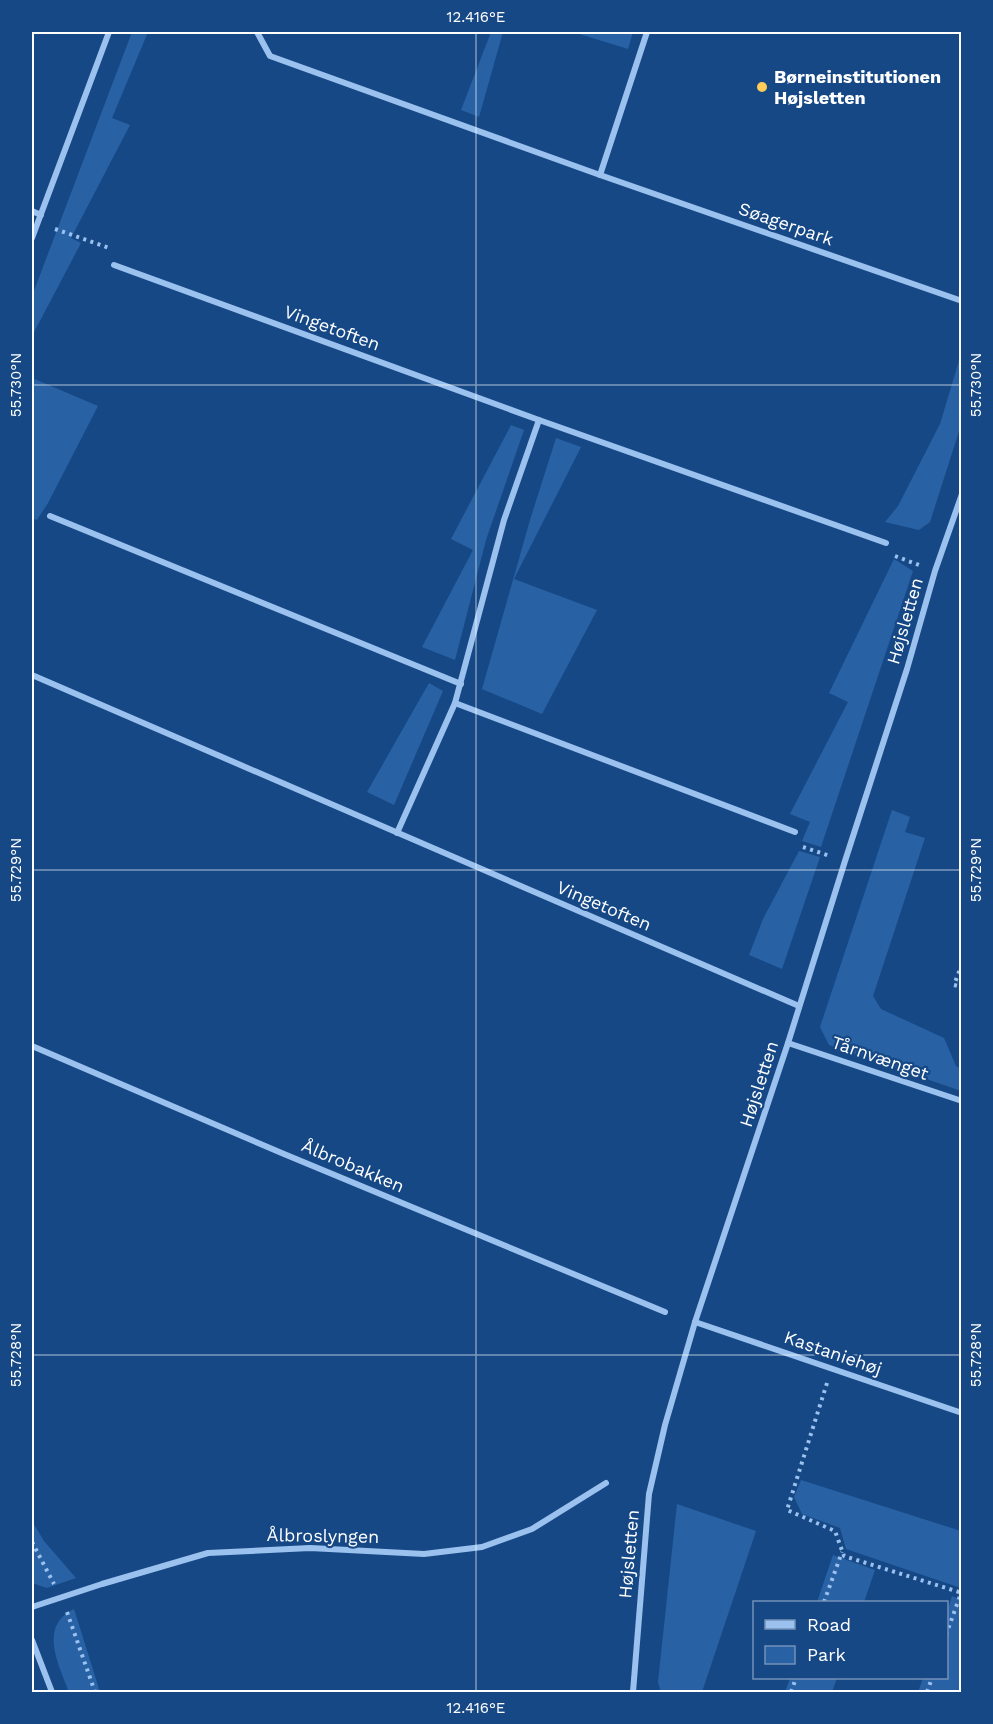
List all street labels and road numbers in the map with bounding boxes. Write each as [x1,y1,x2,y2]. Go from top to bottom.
street label: Søagerpark [736,198,836,250]
street label: Vingetoften [281,300,383,355]
street label: Højsletten [882,575,927,667]
street label: Vingetoften [554,876,655,935]
street label: Tårnvænget [829,1031,932,1084]
street label: Højsletten [735,1038,782,1130]
street label: Ålbrobakken [299,1134,408,1197]
street label: Kastaniehøj [782,1326,885,1379]
street label: Højsletten [614,1509,643,1599]
street label: Ålbroslyngen [267,1524,379,1547]

